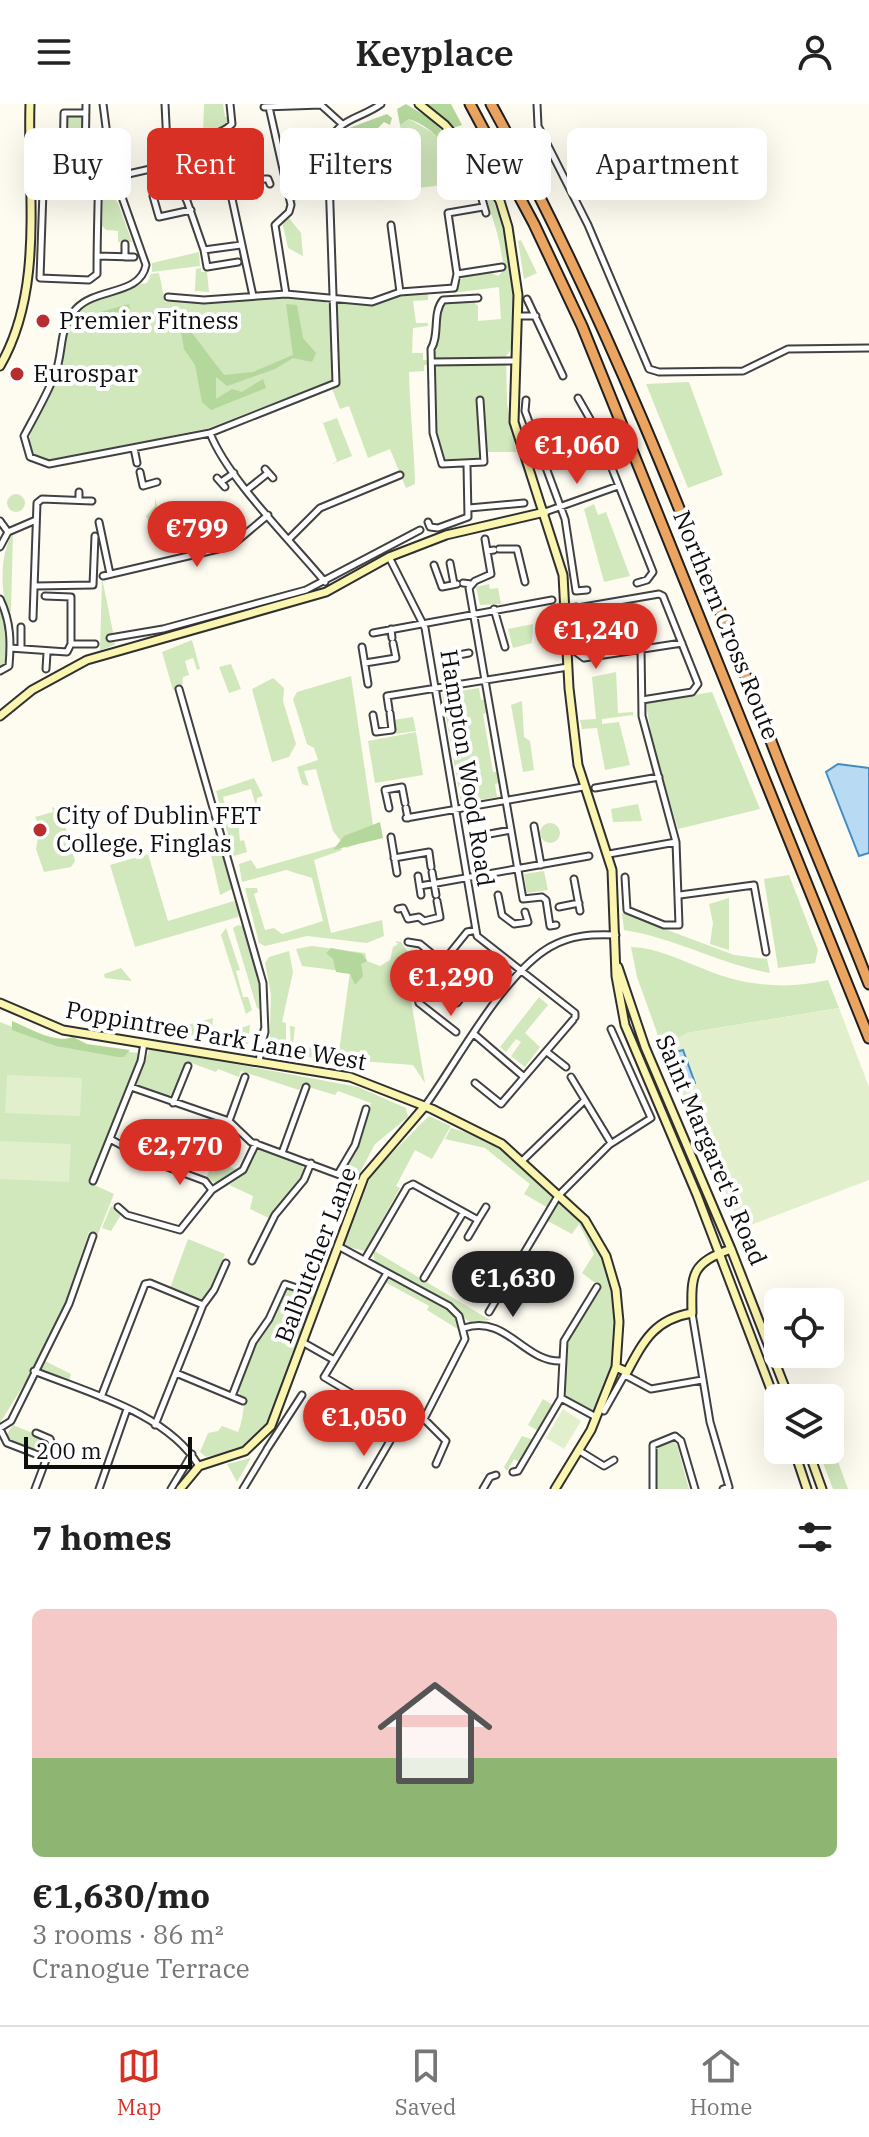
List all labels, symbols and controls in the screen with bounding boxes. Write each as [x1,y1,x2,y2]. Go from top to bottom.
text: Keyplace [355,29,514,76]
icon: menu [32,30,76,74]
icon: person [793,30,837,74]
chip: Buy [24,128,131,200]
chip: Rent [147,128,264,200]
chip: Filters [280,128,421,200]
chip: New [437,128,551,200]
chip: Apartment [567,128,767,200]
place label: Premier Fitness [59,304,239,336]
marker: Premier Fitness [34,312,52,330]
place label: Eurospar [33,357,138,389]
marker: Eurospar [8,365,26,383]
pin: €1,060 [512,418,642,486]
text: €1,060 [534,427,620,461]
pin: €799 [150,501,244,569]
street label: Northern Cross Route [666,505,788,744]
text: €799 [166,510,228,544]
pin: €1,240 [531,603,661,671]
text: €1,240 [553,612,639,646]
street label: Hampton Wood Road [433,647,503,889]
place label: City of Dublin FET College, Finglas [56,799,261,859]
marker: City of Dublin FET College, Finglas [31,821,49,839]
pin: €1,290 [386,950,516,1018]
text: €1,290 [408,959,494,993]
street label: Poppintree Park Lane West [63,993,369,1077]
street label: Saint Margaret's Road [649,1029,775,1270]
pin: €2,770 [115,1119,245,1187]
text: €2,770 [137,1128,223,1162]
street label: Balbutcher Lane [267,1162,363,1347]
pin: €1,630 [448,1251,578,1319]
text: €1,630 [470,1260,556,1294]
map controls [764,1288,844,1464]
button: locate [764,1288,844,1368]
button: layers [764,1384,844,1464]
pin: €1,050 [299,1390,429,1458]
text: €1,050 [321,1399,407,1433]
scale bar [24,1433,192,1469]
text: 200 m [36,1436,102,1465]
text: 7 homes [32,1515,172,1559]
icon: filters [793,1515,837,1559]
icon: home [363,1661,507,1805]
text: €1,630/mo [32,1873,210,1917]
text: 3 rooms · 86 m² [32,1917,224,1951]
text: Cranogue Terrace [32,1951,250,1985]
tab: Map [117,2044,161,2121]
tab: Saved [395,2044,456,2121]
tab: Home [690,2044,752,2121]

